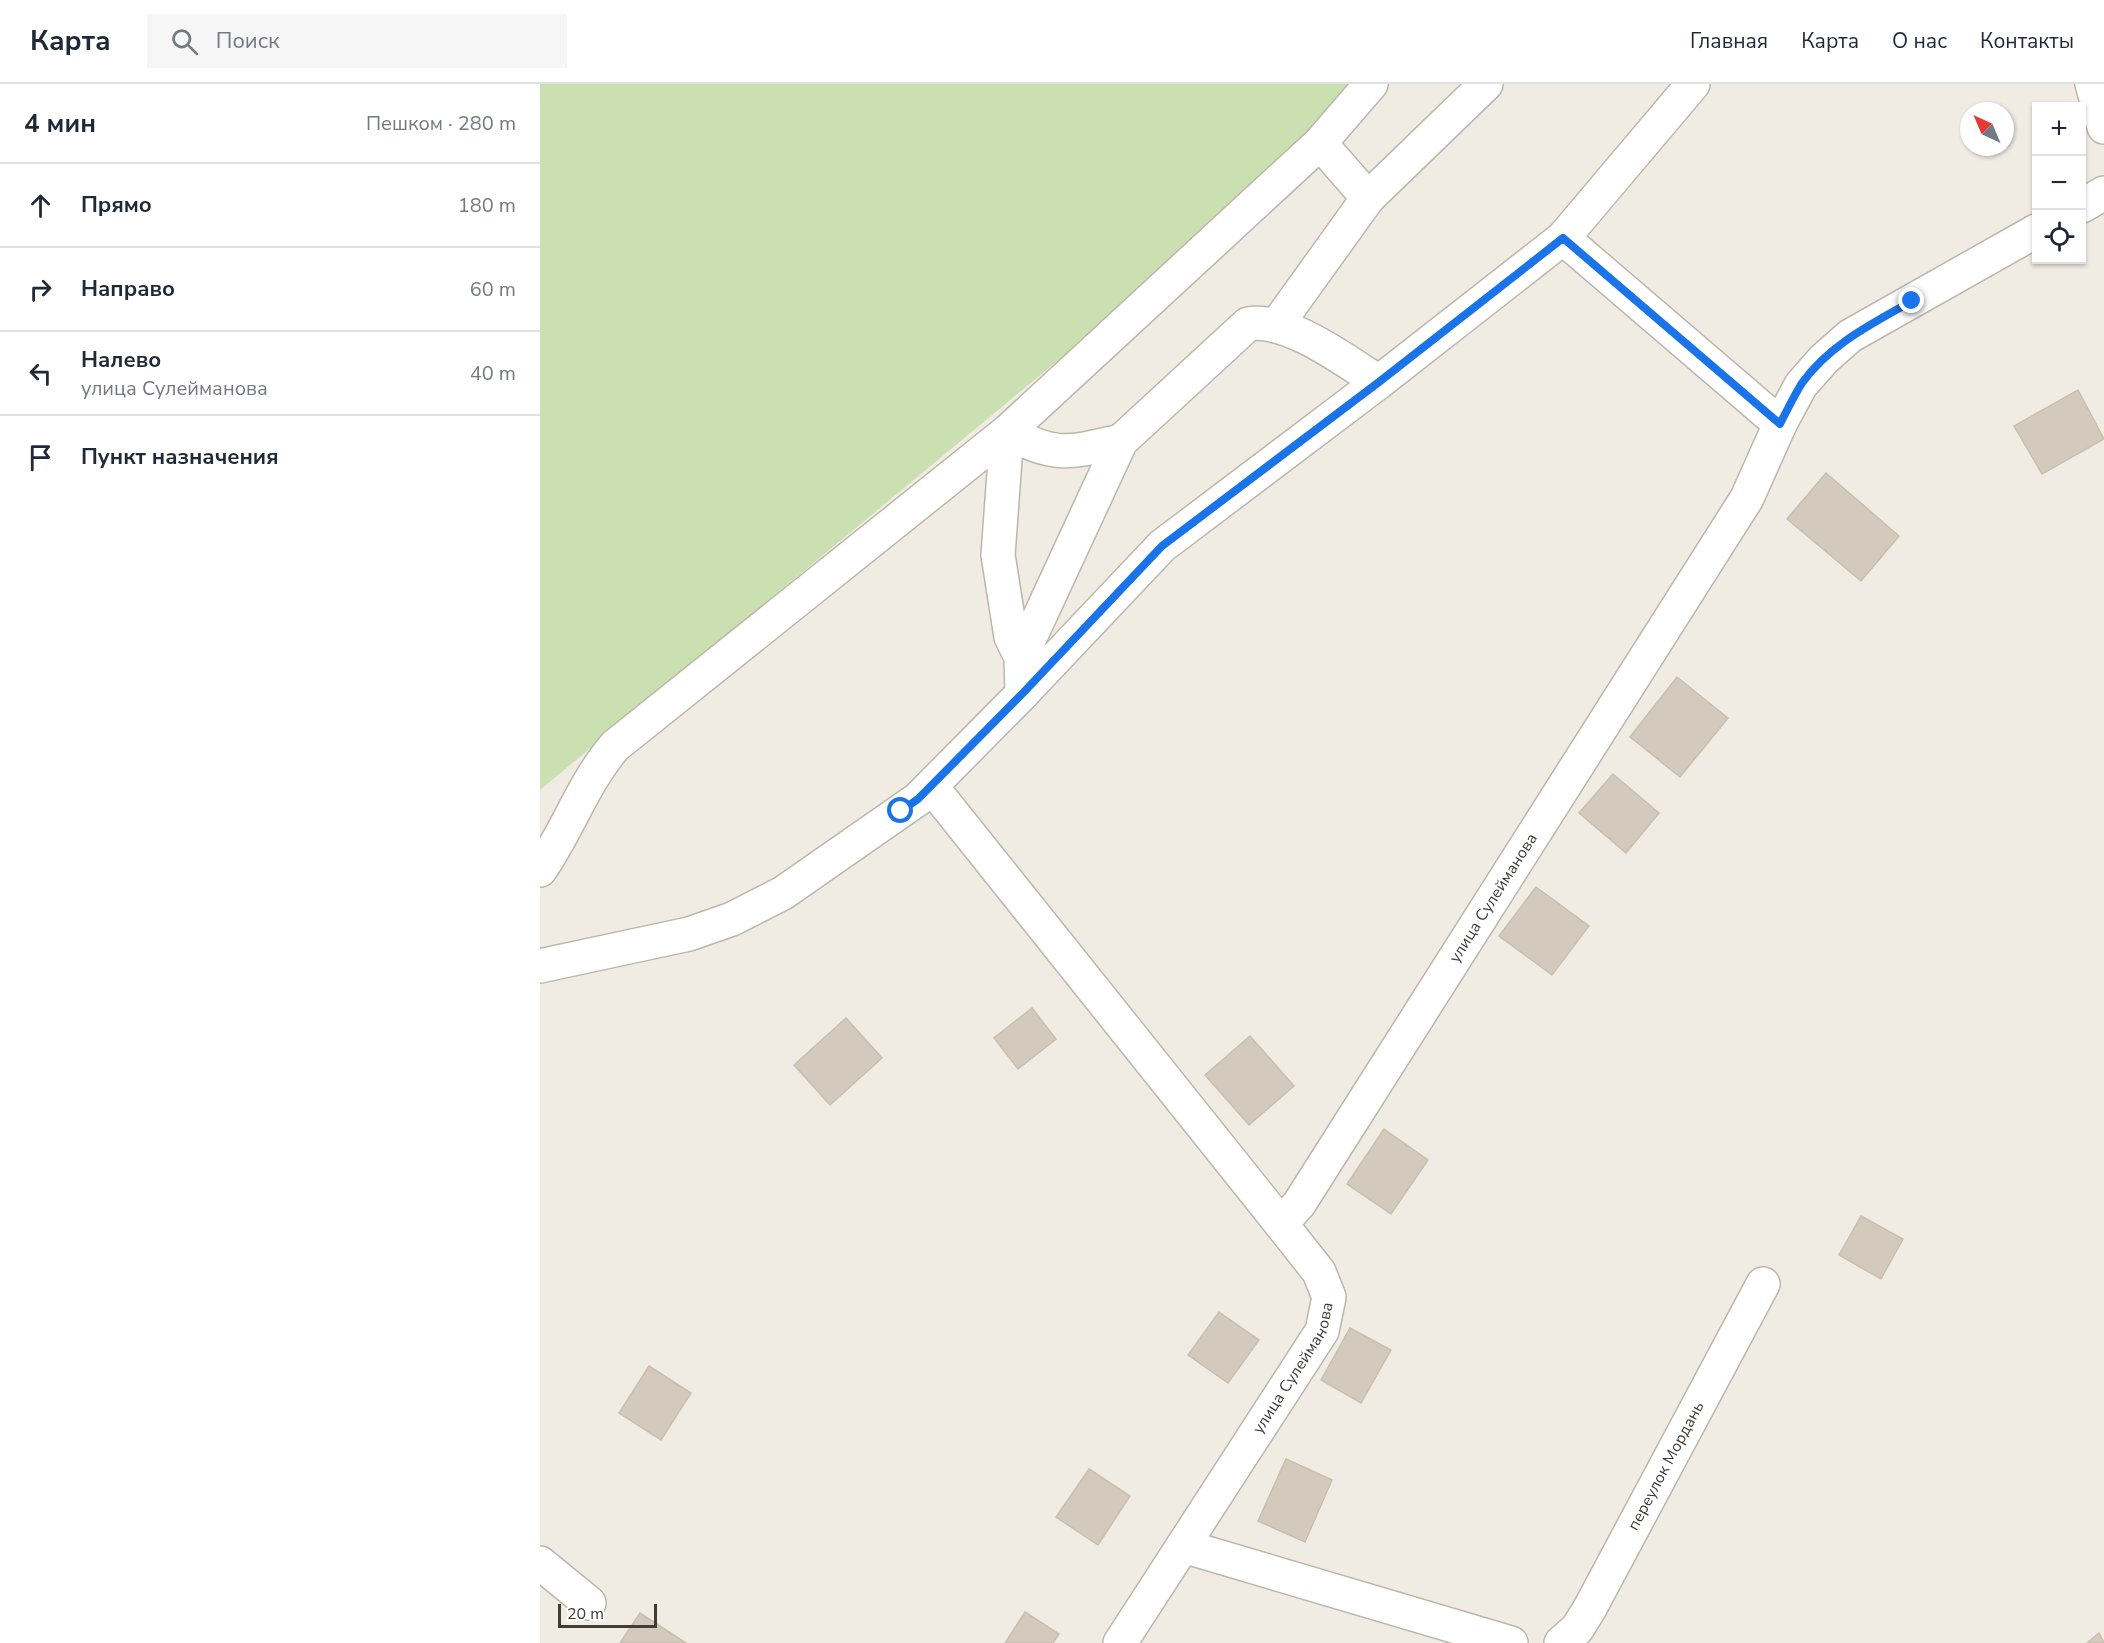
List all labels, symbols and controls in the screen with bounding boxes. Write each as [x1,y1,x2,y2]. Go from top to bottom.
search box [147,14,567,68]
text: Карта [30,22,111,60]
icon: search [168,25,201,58]
text: Поиск [216,26,280,56]
text: Главная [1690,27,1768,55]
text: Карта [1801,27,1859,55]
text: О нас [1892,27,1947,55]
text: Контакты [1980,27,2074,55]
north arrow [1960,102,2014,156]
map controls [2032,102,2086,264]
button: + [2032,102,2086,156]
text: 4 мин [24,106,96,141]
text: Пешком · 280 m [366,110,516,137]
button: − [2032,156,2086,210]
icon: ahead [24,189,57,222]
text: Прямо [81,190,152,220]
text: 180 m [458,192,516,219]
button: locate [2032,210,2086,264]
icon: right [24,273,57,306]
text: Направо [81,274,175,304]
text: 60 m [470,276,516,303]
route end [1898,287,1924,313]
text: Налево [81,345,161,375]
icon: left [24,357,57,390]
text: 40 m [470,360,516,387]
text: улица Сулейманова [81,375,268,402]
icon: arrive [24,441,57,474]
text: Пункт назначения [81,442,279,472]
route start [887,797,913,823]
street label: улица Сулейманова [1444,829,1543,967]
street label: улица Сулейманова [1247,1300,1339,1438]
street label: переулок Мордань [1622,1398,1709,1534]
scale bar [558,1601,657,1628]
text: 20 m [567,1603,604,1625]

